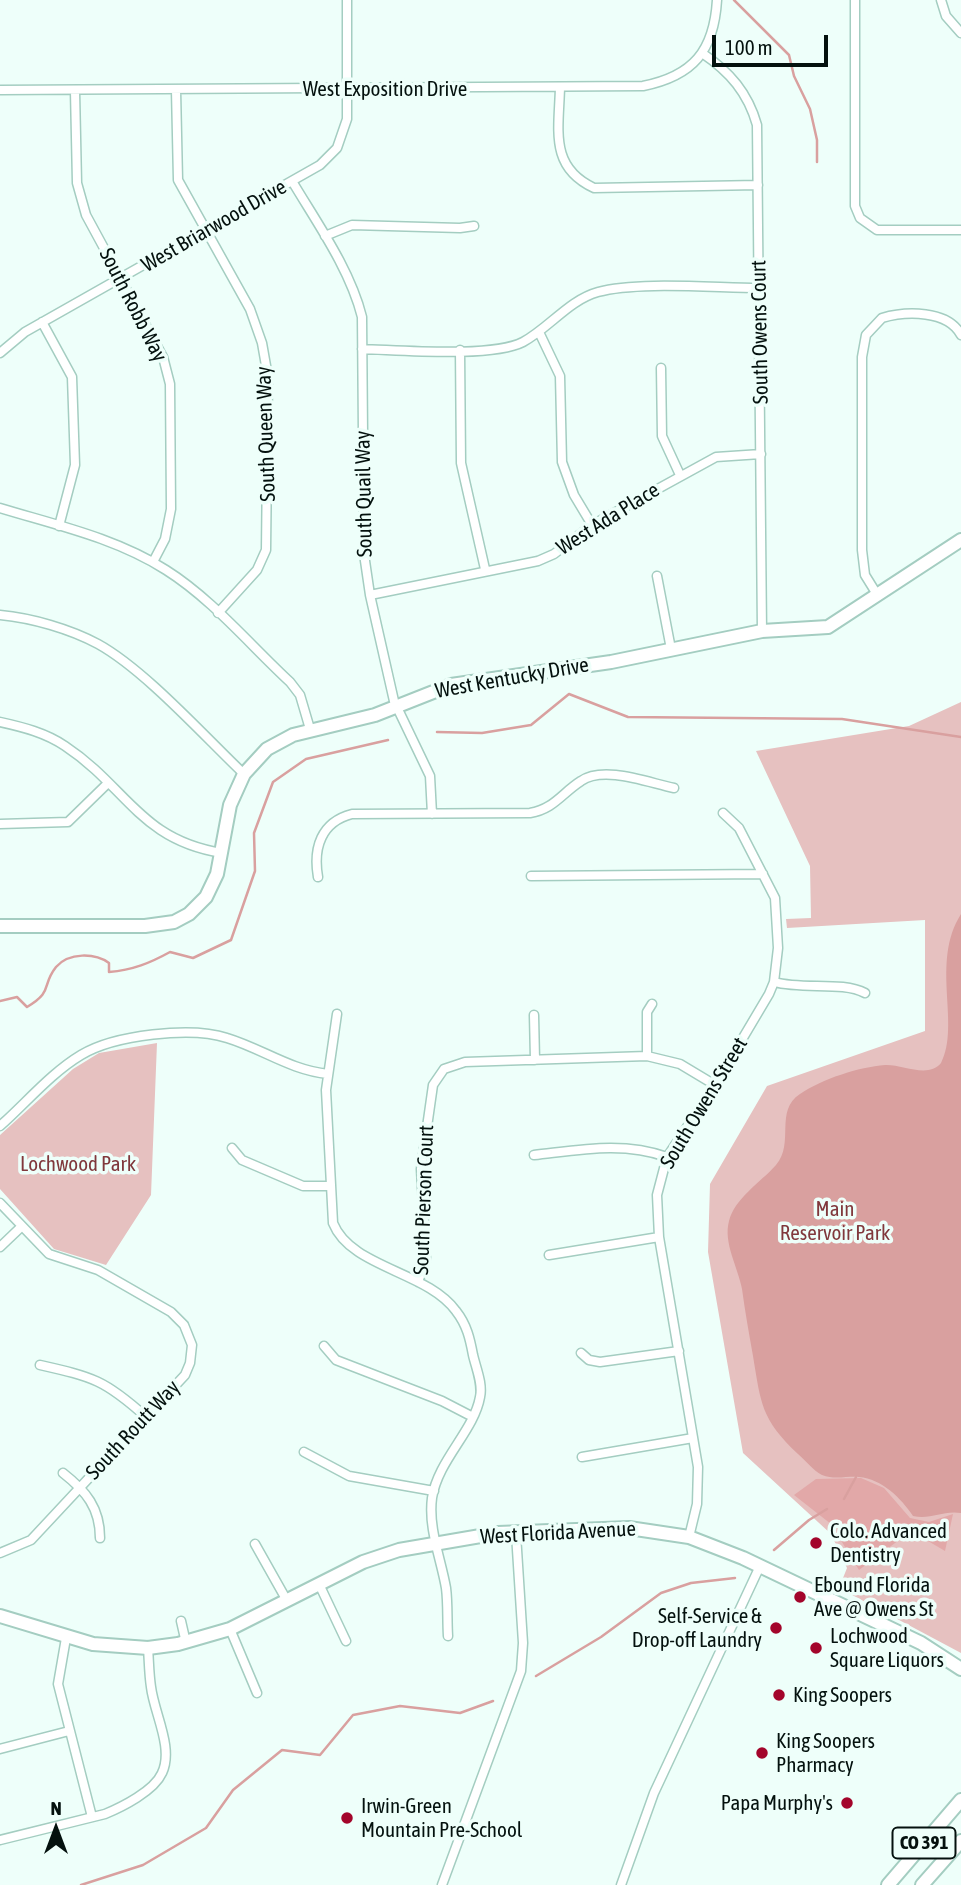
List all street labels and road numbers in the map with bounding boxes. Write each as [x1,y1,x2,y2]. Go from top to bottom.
street label: West Exposition Drive [303,76,467,102]
street label: West Briarwood Drive [137,174,291,278]
street label: South Robb Way [94,244,172,366]
street label: South Owens Court [746,260,774,404]
street label: South Queen Way [251,366,281,502]
street label: South Quail Way [350,431,378,557]
street label: West Ada Place [552,478,664,560]
street label: West Kentucky Drive [433,652,591,704]
street label: South Owens Street [655,1033,753,1173]
street label: South Pierson Court [409,1124,439,1276]
street label: South Routt Way [81,1375,185,1485]
street label: West Florida Avenue [479,1516,637,1550]
road number: CO 391 [892,1828,956,1858]

